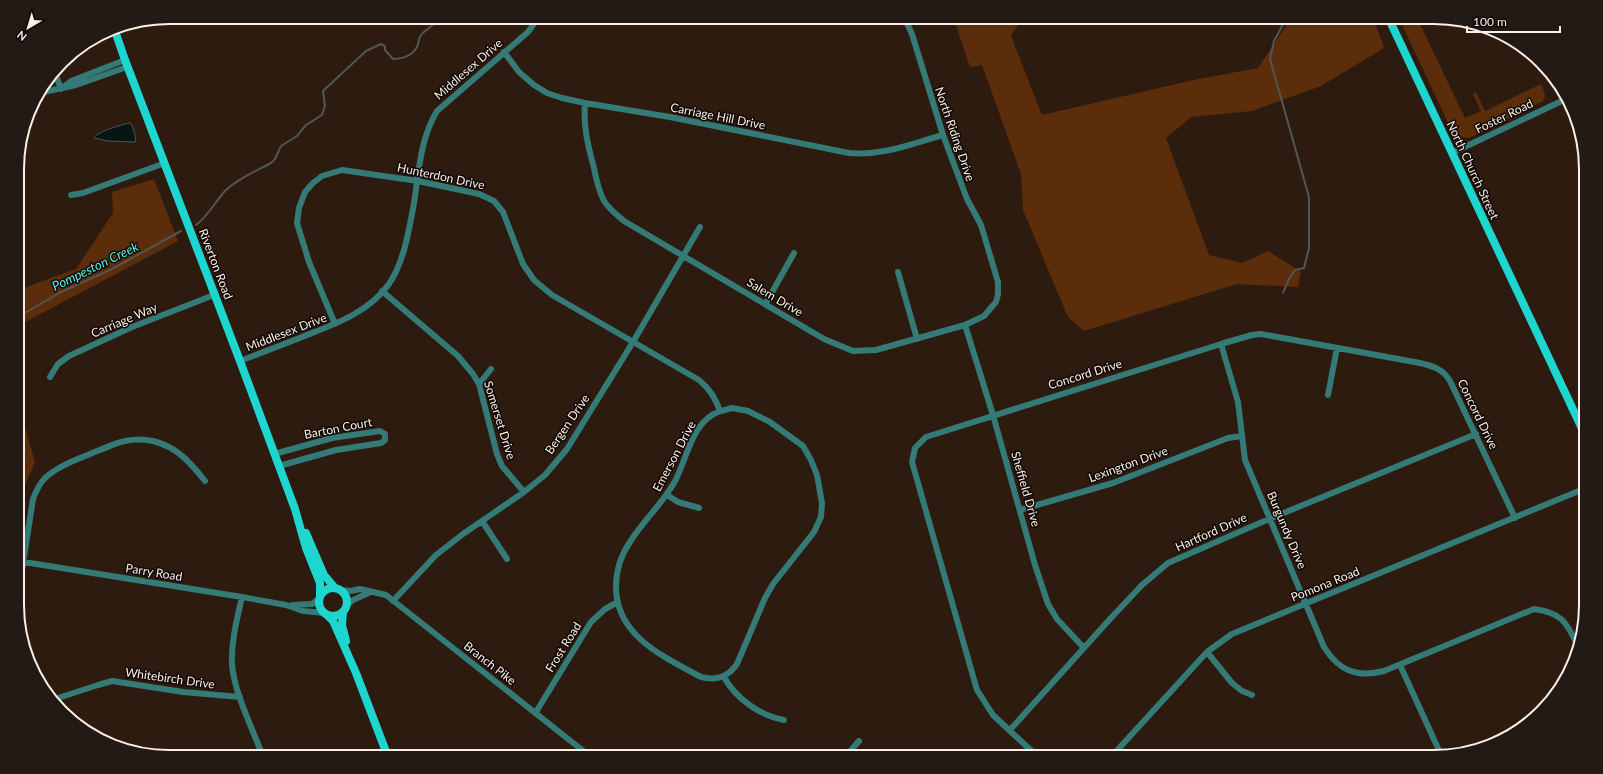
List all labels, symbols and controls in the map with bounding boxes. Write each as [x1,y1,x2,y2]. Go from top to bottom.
north arrow [8,8,48,48]
scale bar [1467,8,1560,34]
text: 100 m [1473,14,1507,29]
text: N [14,29,29,44]
street label: Middlesex Drive [431,35,505,103]
street label: North Riding Drive [932,85,978,183]
street label: Foster Road [1473,96,1535,136]
street label: Carriage Hill Drive [669,99,767,133]
street label: North Church Street [1444,118,1503,222]
street label: Hunterdon Drive [396,159,486,193]
street label: Riverton Road [196,227,236,301]
water label: Pompeston Creek [49,238,142,294]
street label: Salem Drive [744,274,806,320]
street label: Carriage Way [89,299,160,341]
street label: Middlesex Drive [243,310,329,354]
street label: Concord Drive [1046,356,1124,392]
street label: Concord Drive [1455,376,1501,452]
street label: Somerset Drive [481,379,519,461]
street label: Bergen Drive [541,391,593,457]
street label: Barton Court [303,414,374,442]
street label: Emerson Drive [649,418,699,494]
street label: Lexington Drive [1086,443,1170,485]
street label: Sheffield Drive [1008,450,1044,528]
street label: Burgundy Drive [1264,489,1310,571]
street label: Hartford Drive [1173,510,1249,554]
street label: Parry Road [125,560,183,584]
street label: Pomona Road [1288,563,1362,605]
street label: Frost Road [542,619,584,675]
street label: Branch Pike [461,638,519,688]
street label: Whitebirch Drive [124,664,216,692]

